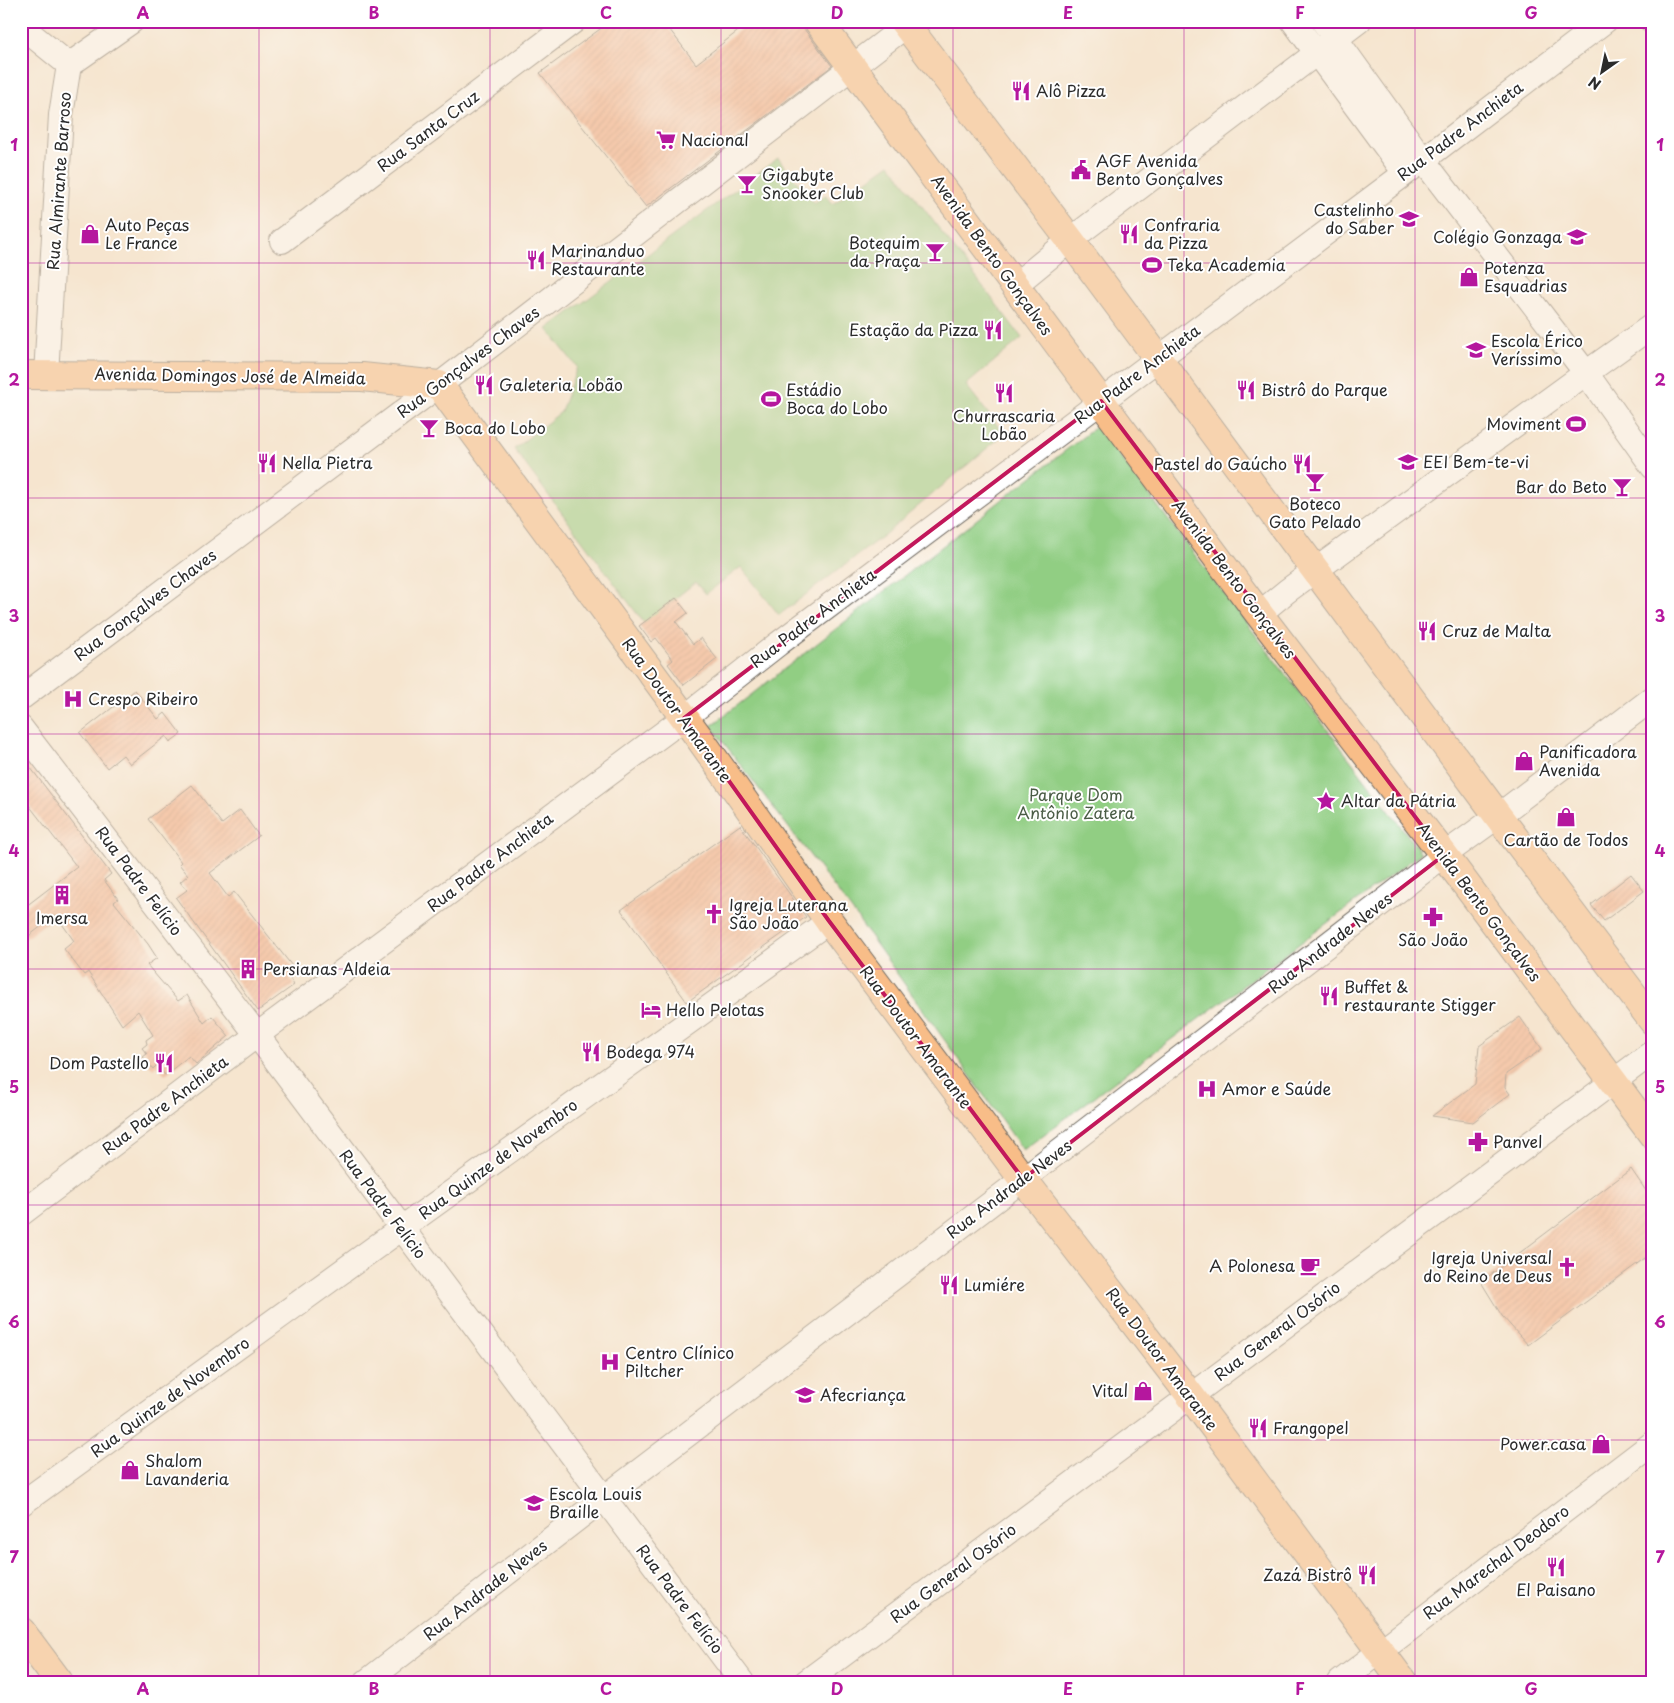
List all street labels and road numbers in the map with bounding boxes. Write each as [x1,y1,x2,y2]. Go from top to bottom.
street label: Rua Padre Anchieta [1391,75,1528,186]
street label: Rua Santa Cruz [371,84,484,177]
street label: Rua Almirante Barroso [40,91,76,271]
street label: Avenida Bento Gonçalves [926,169,1059,340]
street label: Rua Gonçalves Chaves [391,300,544,423]
street label: Rua Padre Anchieta [1068,318,1205,429]
street label: Avenida Domingos José de Almeida [94,361,366,389]
street label: Avenida Bento Gonçalves [1167,494,1303,663]
street label: Rua Gonçalves Chaves [68,543,221,666]
street label: Rua Padre Anchieta [744,562,881,673]
street label: Rua Doutor Amarante [617,632,739,787]
street label: Rua Padre Anchieta [421,806,558,917]
street label: Avenida Bento Gonçalves [1412,817,1548,986]
street label: Rua Padre Felício [91,821,189,940]
street label: Rua Andrade Neves [1262,886,1396,998]
street label: Rua Doutor Amarante [855,960,979,1113]
street label: Rua Padre Anchieta [96,1049,233,1160]
street label: Rua Quinze de Novembro [413,1092,582,1224]
street label: Rua Andrade Neves [941,1133,1076,1243]
street label: Rua Padre Felício [335,1144,433,1263]
street label: Rua General Osório [1208,1275,1345,1386]
street label: Rua Doutor Amarante [1101,1282,1225,1435]
street label: Rua Quinze de Novembro [85,1330,254,1462]
street label: Rua Marechal Deodoro [1417,1498,1574,1624]
street label: Rua General Osório [884,1517,1021,1628]
street label: Rua Andrade Neves [417,1533,551,1645]
street label: Rua Padre Felício [632,1539,730,1658]

